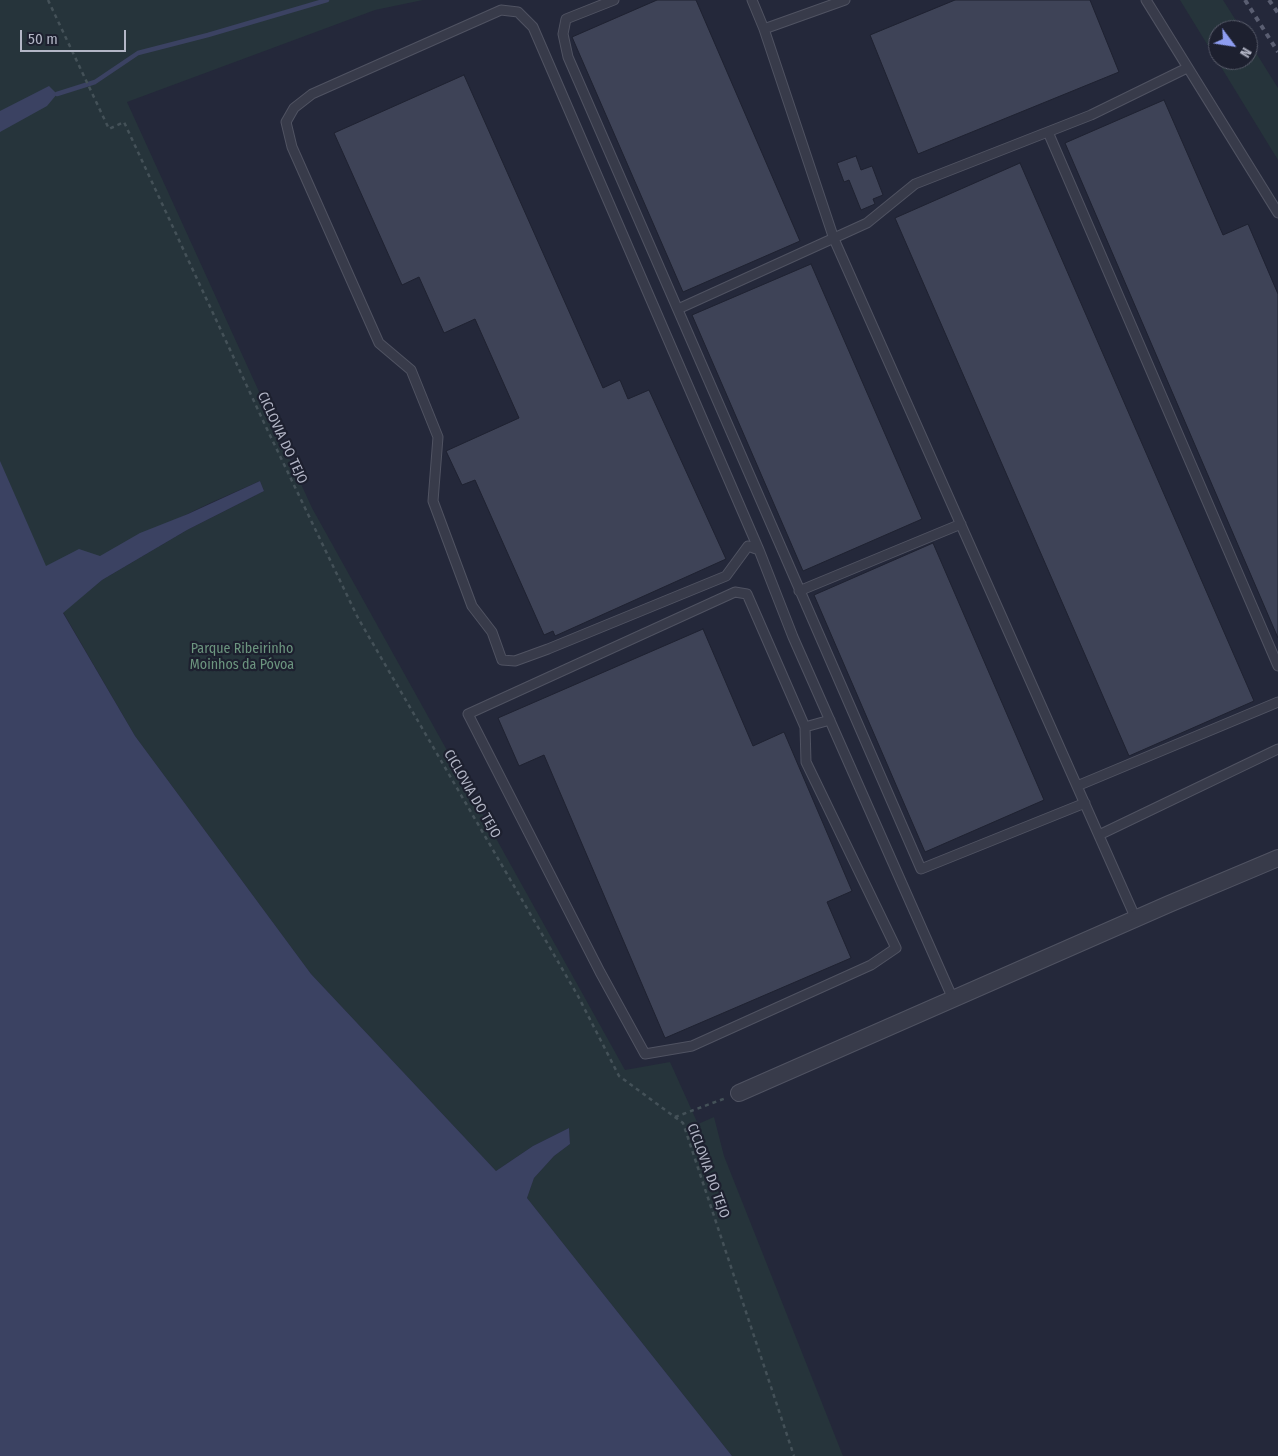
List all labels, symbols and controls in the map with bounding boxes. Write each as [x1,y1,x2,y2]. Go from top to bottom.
scale bar [22,20,129,52]
north arrow [1208,20,1258,70]
text: 50 m [28,30,58,48]
text: N [1236,44,1255,60]
street label: CICLOVIA DO TEJO [253,389,311,487]
park label: Parque Ribeirinho Moinhos da Póvoa [190,641,294,674]
street label: CICLOVIA DO TEJO [440,747,504,841]
street label: CICLOVIA DO TEJO [683,1121,733,1221]

